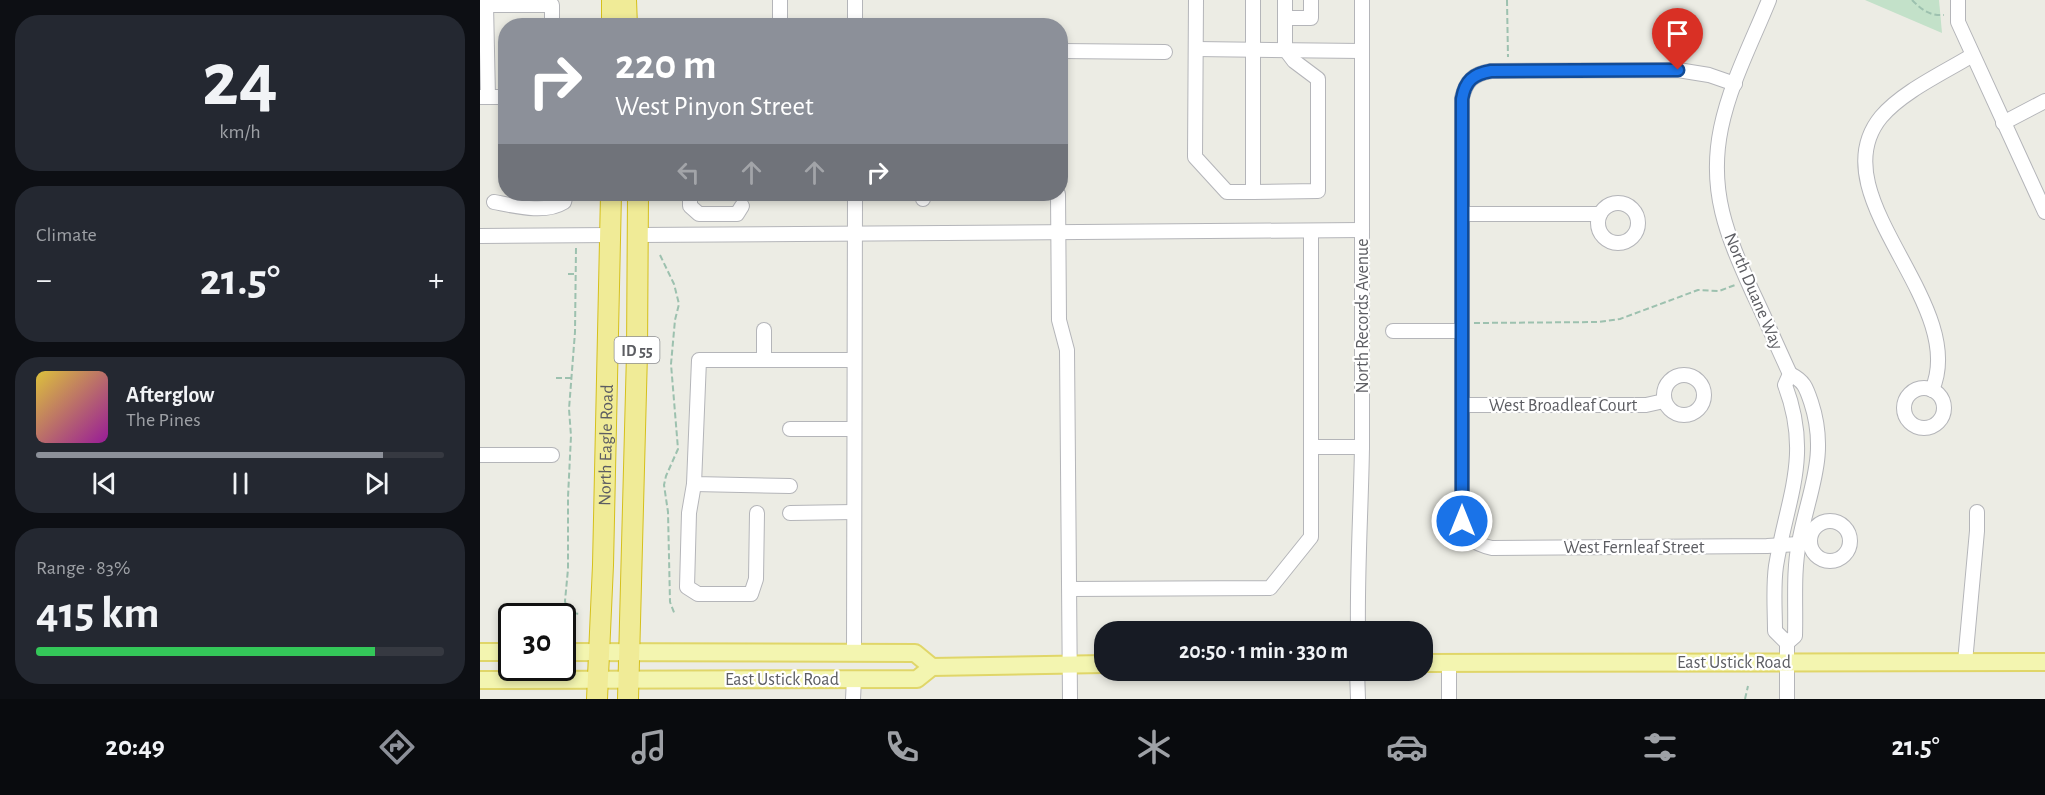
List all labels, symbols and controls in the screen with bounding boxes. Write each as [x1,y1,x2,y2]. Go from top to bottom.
pin [1652,8,1703,70]
icon: arrive [1661,17,1694,50]
text: 24 [202,42,278,120]
icon: right [516,42,594,120]
text: 220 m [615,44,717,86]
text: West Pinyon Street [615,93,814,120]
text: km/h [219,122,261,142]
icon: left [672,156,705,189]
icon: ahead [735,156,768,189]
icon: ahead [798,156,831,189]
icon: right [861,156,894,189]
text: Climate [36,225,97,245]
street label: North Duane Way [1720,230,1786,353]
street label: North Records Avenue [1354,239,1372,393]
text: 21.5° [200,258,280,303]
text: − [36,264,52,297]
text: + [428,264,444,297]
road number: ID 55 [614,337,660,363]
text: Afterglow [126,384,214,406]
street label: North Eagle Road [596,384,617,506]
street label: West Broadleaf Court [1489,397,1637,415]
text: The Pines [126,410,201,430]
icon: previous [88,467,121,500]
icon: pause [224,467,257,500]
icon: next [360,467,393,500]
position arrow [1430,489,1494,553]
street label: West Fernleaf Street [1563,539,1705,557]
text: Range · 83% [36,558,130,578]
text: 415 km [36,591,160,636]
speed limit sign: 30 [498,603,576,681]
text: 20:50 · 1 min · 330 m [1179,640,1348,662]
street label: East Ustick Road [1677,654,1791,672]
street label: East Ustick Road [725,671,839,689]
icon: directions [376,726,418,768]
icon: music [628,726,670,768]
icon: phone [881,726,923,768]
icon: climate [1133,726,1175,768]
icon: car [1386,726,1428,768]
icon: filters [1639,726,1681,768]
text: 20:49 [105,733,165,760]
text: 21.5° [1891,733,1940,760]

